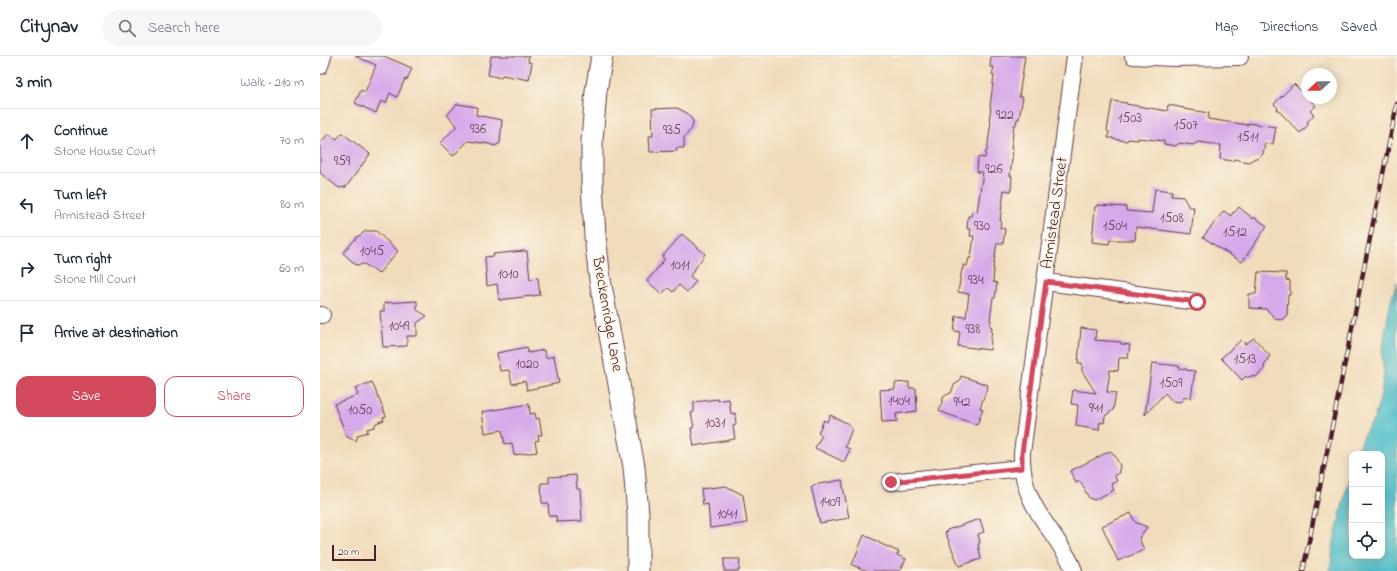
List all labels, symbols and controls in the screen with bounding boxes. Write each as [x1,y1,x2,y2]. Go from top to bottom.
search box [102,10,382,46]
text: Citynav [20,14,78,41]
icon: search [116,17,138,39]
text: Search here [148,17,220,39]
text: Map [1215,17,1238,38]
text: Directions [1260,17,1318,38]
text: Saved [1340,17,1377,38]
north arrow [1301,68,1337,104]
text: 3 min [16,70,52,95]
text: Walk · 210 m [240,73,304,92]
house number: 922 [996,105,1014,126]
house number: 1503 [1118,108,1142,129]
house number: 1507 [1174,115,1198,136]
house number: 936 [470,119,486,140]
text: Continue [54,120,108,142]
house number: 935 [663,120,681,141]
house number: 1511 [1237,127,1259,148]
icon: ahead [16,130,38,152]
text: 70 m [280,131,304,150]
text: Stone House Court [54,142,156,161]
house number: 959 [334,151,351,172]
street label: Armistead Street [1035,155,1075,271]
house number: 926 [985,159,1003,180]
text: Turn left [54,184,107,206]
icon: left [16,194,38,216]
text: 80 m [280,195,304,214]
text: Armistead Street [54,206,146,225]
house number: 1508 [1160,208,1184,229]
house number: 930 [974,216,990,237]
house number: 1504 [1103,216,1127,237]
house number: 1512 [1223,222,1247,243]
house number: 1045 [360,241,384,262]
text: Turn right [54,248,112,270]
street label: Breckenridge Lane [585,253,629,374]
house number: 1011 [670,255,690,276]
icon: right [16,258,38,280]
text: 60 m [279,259,304,278]
house number: 1010 [498,264,519,285]
text: Stone Mill Court [54,270,137,289]
house number: 934 [968,270,984,291]
route start [1188,293,1206,311]
house number: 1049 [389,316,410,337]
house number: 938 [965,319,981,340]
icon: arrive [16,322,38,344]
text: Arrive at destination [54,322,178,344]
house number: 1513 [1234,349,1257,370]
house number: 1020 [515,354,539,375]
house number: 1509 [1160,373,1183,394]
button: Save [16,376,156,417]
button: Share [164,376,304,417]
house number: 1404 [888,391,910,412]
house number: 942 [954,392,971,413]
house number: 941 [1089,398,1104,419]
house number: 1050 [348,400,372,421]
house number: 1031 [705,413,726,434]
map controls [1349,451,1385,559]
button: + [1349,451,1385,487]
route end [882,473,900,491]
button: − [1349,487,1385,523]
house number: 1409 [820,492,841,513]
house number: 1041 [717,504,738,525]
button: locate [1349,523,1385,559]
scale bar [332,543,376,562]
text: 20 m [338,544,360,560]

